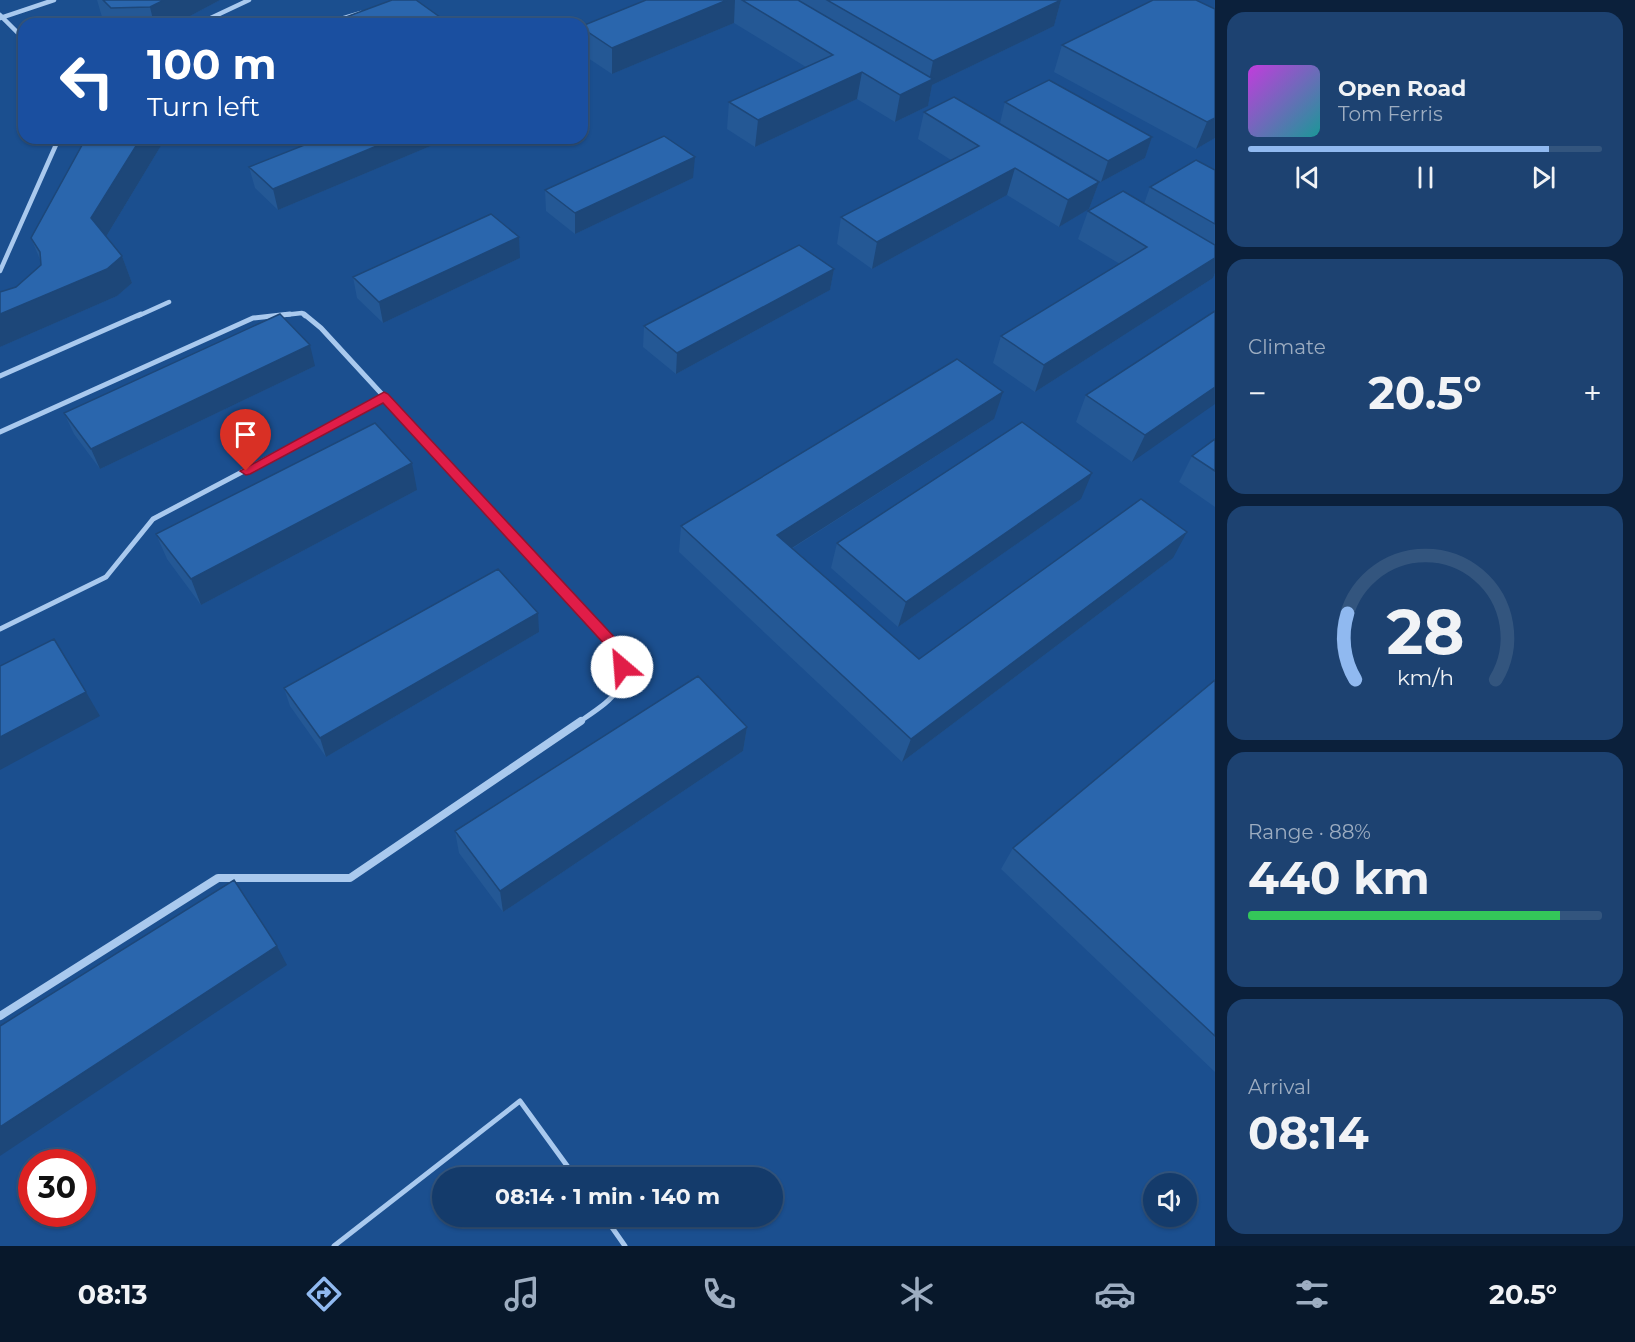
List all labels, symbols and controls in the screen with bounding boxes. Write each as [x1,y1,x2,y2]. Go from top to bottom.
text: 100 m [147,38,276,90]
icon: left [48,42,126,120]
text: Open Road [1338,75,1466,102]
text: Turn left [147,90,260,123]
text: Tom Ferris [1338,102,1443,126]
icon: previous [1291,161,1324,194]
icon: pause [1409,161,1442,194]
icon: next [1527,161,1560,194]
text: Climate [1248,335,1326,359]
text: 20.5° [1368,365,1482,420]
text: − [1248,373,1267,413]
text: + [1583,373,1602,413]
pin [220,409,271,471]
icon: arrive [229,418,262,451]
text: 28 [1386,594,1464,670]
position arrow [590,635,654,699]
text: km/h [1396,664,1454,690]
text: Range · 88% [1248,820,1371,844]
text: 440 km [1248,850,1430,905]
text: Arrival [1248,1075,1311,1099]
text: 08:14 [1248,1105,1369,1160]
speed limit sign: 30 [18,1149,96,1227]
map controls [1143,1173,1197,1227]
button: sound [1143,1173,1197,1227]
text: 08:14 · 1 min · 140 m [495,1183,720,1210]
icon: directions [303,1273,345,1315]
icon: music [501,1273,543,1315]
icon: phone [698,1273,740,1315]
icon: climate [896,1273,938,1315]
icon: car [1094,1273,1136,1315]
icon: filters [1291,1273,1333,1315]
text: 08:13 [78,1278,148,1311]
text: 20.5° [1489,1278,1557,1311]

